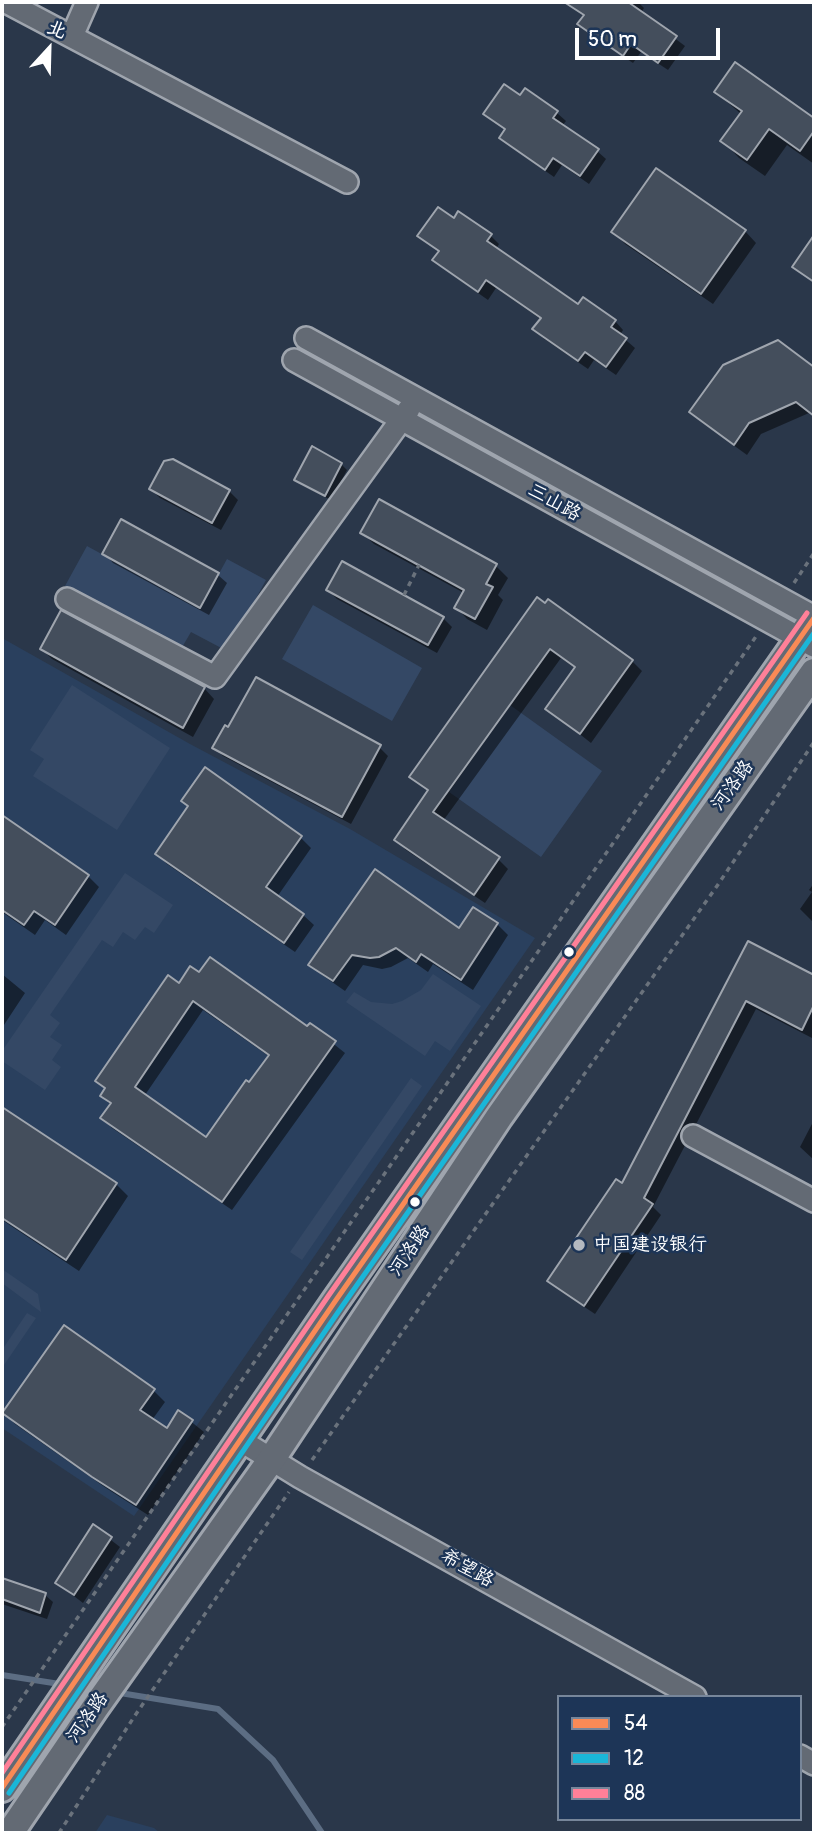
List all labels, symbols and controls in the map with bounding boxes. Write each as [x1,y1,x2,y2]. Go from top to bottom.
north arrow [14,14,84,84]
scale bar [578,14,723,58]
text: 北 [44,15,70,44]
text: 50 m [588,26,637,53]
street label: 三山路 [524,479,584,527]
street label: 河洛路 [707,756,759,816]
unlabelled marker [562,945,576,959]
unlabelled marker [408,1195,422,1209]
street label: 河洛路 [385,1221,435,1281]
place label: 中国建设银行 [593,1234,707,1256]
marker: 中国建设银行 [571,1237,587,1253]
street label: 希望路 [437,1545,497,1593]
street label: 河洛路 [62,1688,114,1748]
legend [557,1695,802,1821]
text: 54 [624,1710,648,1737]
text: 12 [624,1745,644,1772]
text: 88 [624,1780,645,1807]

